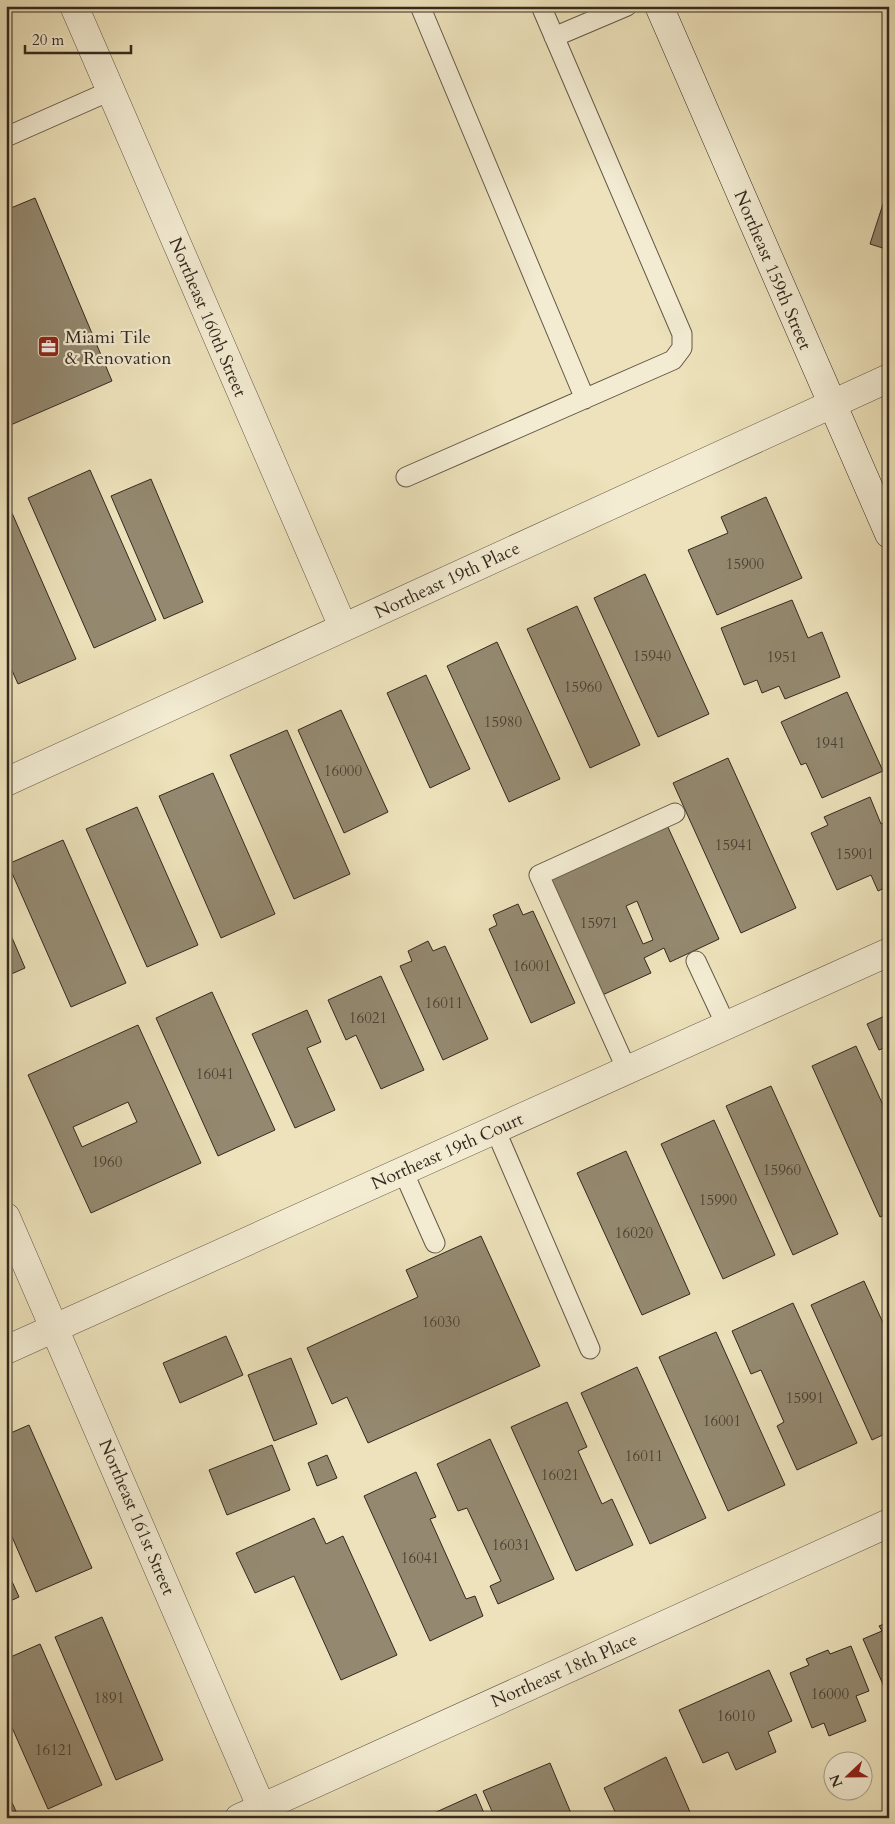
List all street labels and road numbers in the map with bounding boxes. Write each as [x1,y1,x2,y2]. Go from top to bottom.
street label: Northeast 159th Street [728,187,818,354]
street label: Northeast 160th Street [163,234,253,401]
street label: Northeast 19th Place [370,536,524,625]
street label: Northeast 19th Court [367,1107,528,1196]
street label: Northeast 161st Street [92,1435,181,1599]
street label: Northeast 18th Place [487,1627,641,1714]

